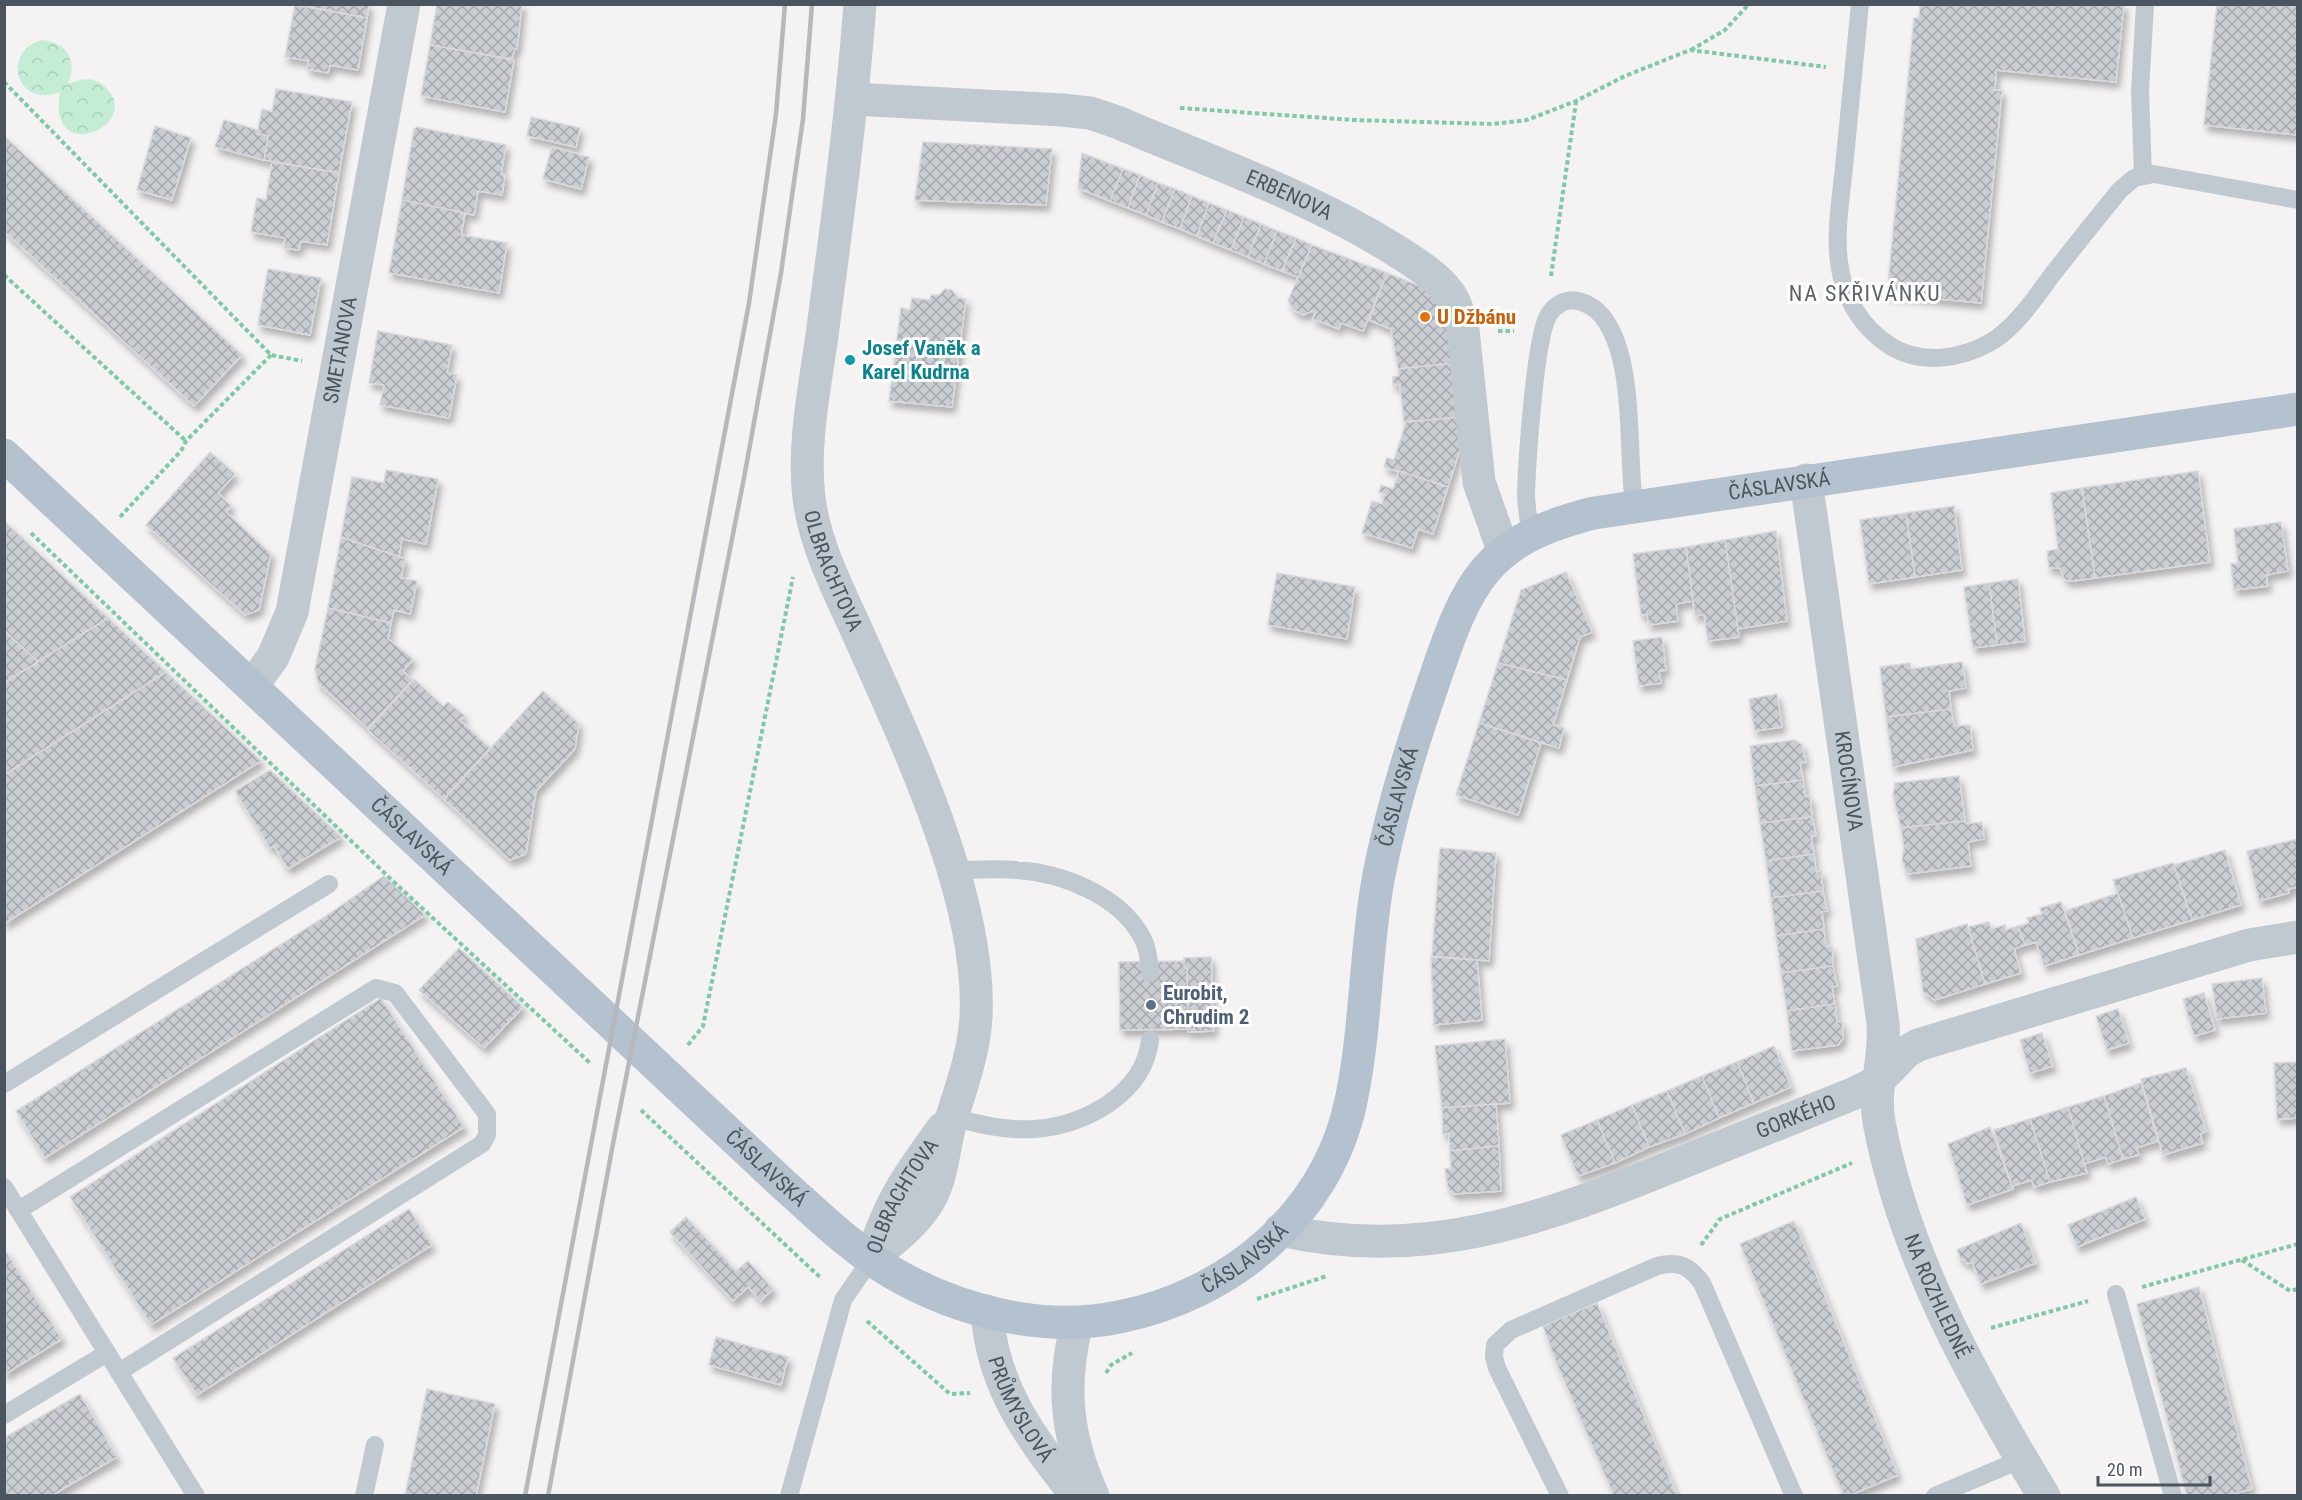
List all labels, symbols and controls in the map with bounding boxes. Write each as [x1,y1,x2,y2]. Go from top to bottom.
street label: ERBENOVA [1243,165,1336,225]
district label: NA SKŘIVÁNKU [1789,281,1941,306]
street label: SMETANOVA [319,295,362,405]
place label: U Džbánu [1437,305,1516,329]
marker: U Džbánu [1418,310,1432,324]
place label: Josef Vaněk a Karel Kudrna [862,336,981,384]
marker: Josef Vaněk a Karel Kudrna [843,353,857,367]
street label: ČÁSLAVSKÁ [1727,466,1832,505]
street label: OLBRACHTOVA [799,508,867,635]
street label: KROCÍNOVA [1830,729,1868,833]
street label: ČÁSLAVSKÁ [1373,744,1423,849]
street label: ČÁSLAVSKÁ [366,792,457,880]
place label: Eurobit, Chrudim 2 [1163,981,1249,1029]
marker: Eurobit, Chrudim 2 [1144,998,1158,1012]
street label: GORKÉHO [1753,1090,1839,1143]
street label: ČÁSLAVSKÁ [721,1125,812,1212]
street label: OLBRACHTOVA [862,1134,943,1257]
street label: ČÁSLAVSKÁ [1197,1219,1293,1299]
street label: NA ROZHLEDNĚ [1899,1231,1975,1362]
street label: PRŮMYSLOVÁ [983,1354,1058,1467]
scale bar [2098,1449,2210,1487]
text: 20 m [2107,1459,2142,1480]

